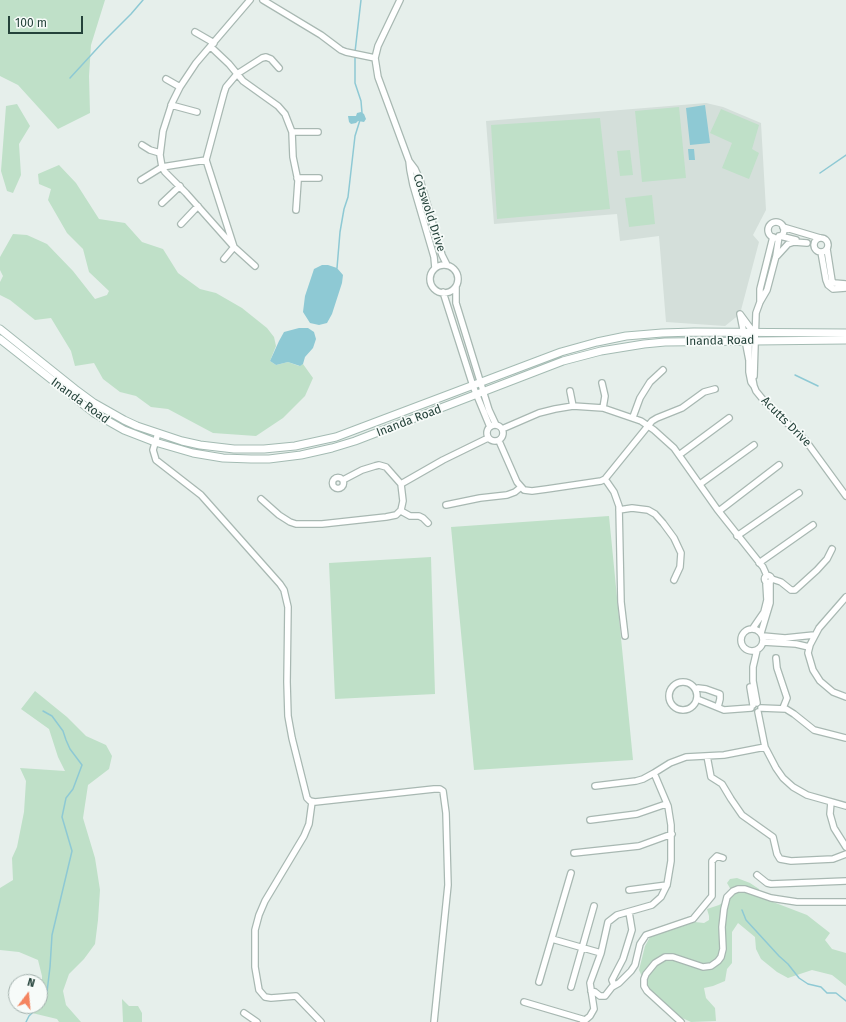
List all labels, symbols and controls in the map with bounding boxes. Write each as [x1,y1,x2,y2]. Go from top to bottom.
scale bar [10,8,85,34]
text: 100 m [15,16,47,30]
street label: Cotswold Drive [410,172,448,254]
street label: Inanda Road [686,333,754,349]
street label: Inanda Road [48,375,112,427]
street label: Acutts Drive [758,394,814,450]
street label: Inanda Road [374,402,444,440]
north arrow [8,974,48,1014]
text: N [26,976,36,990]

